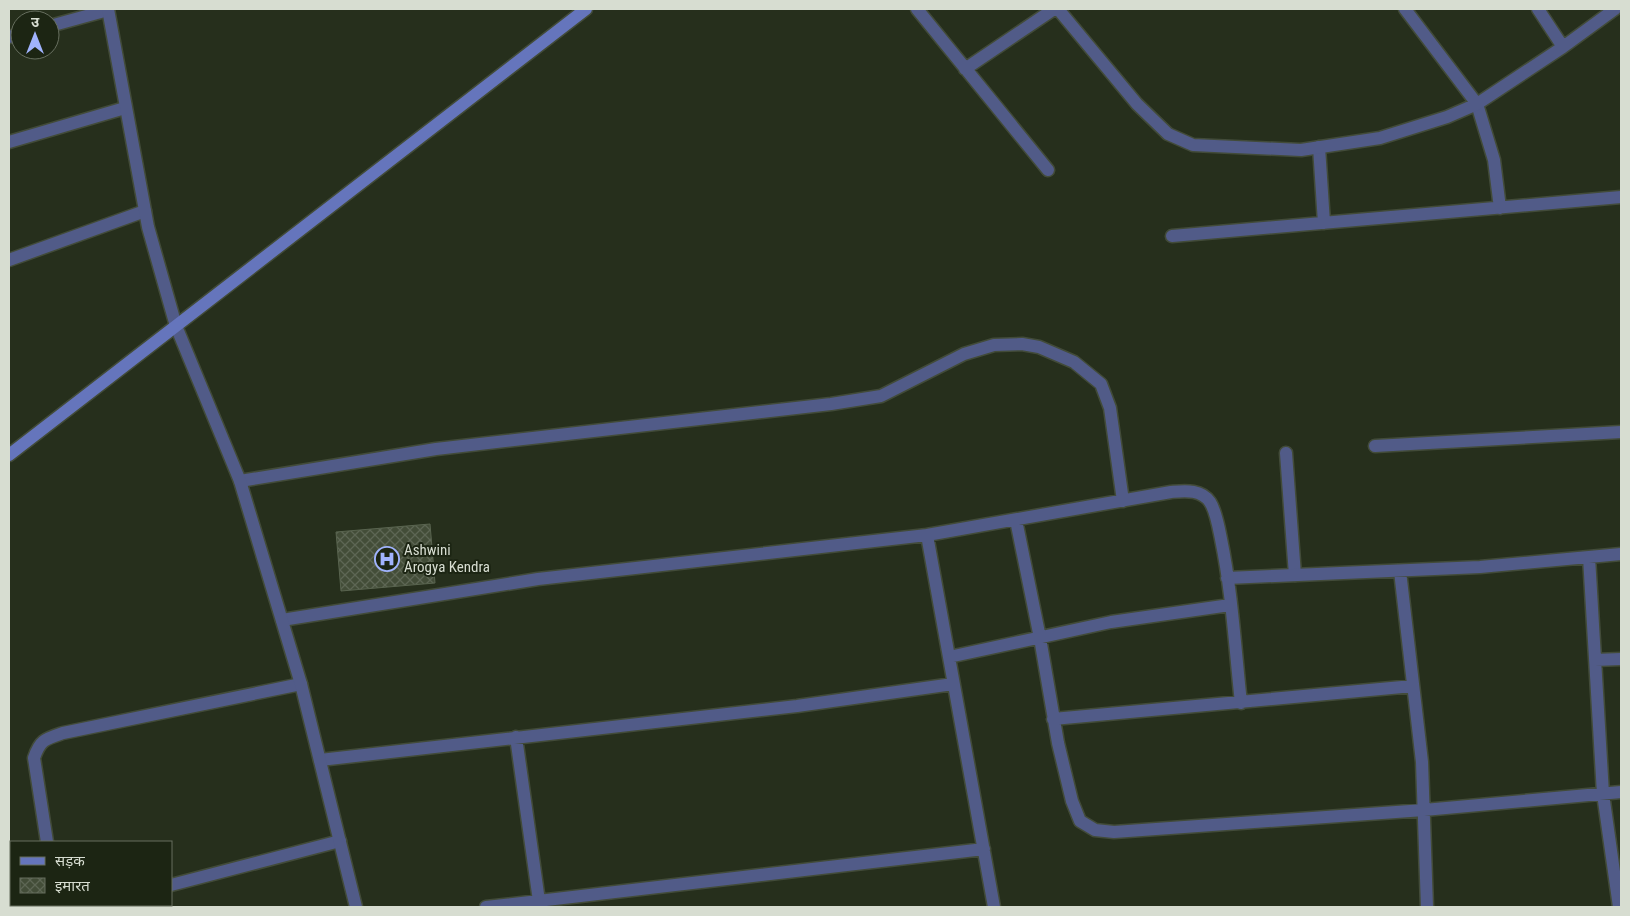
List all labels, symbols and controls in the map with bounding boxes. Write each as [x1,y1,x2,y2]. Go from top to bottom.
north arrow [10,10,60,60]
text: उ [31,14,40,30]
place label: Ashwini Arogya Kendra [404,541,490,576]
hospital icon: Ashwini Arogya Kendra [374,546,400,572]
legend [10,841,172,906]
text: सड़क [55,852,85,870]
text: इमारत [55,877,90,895]

